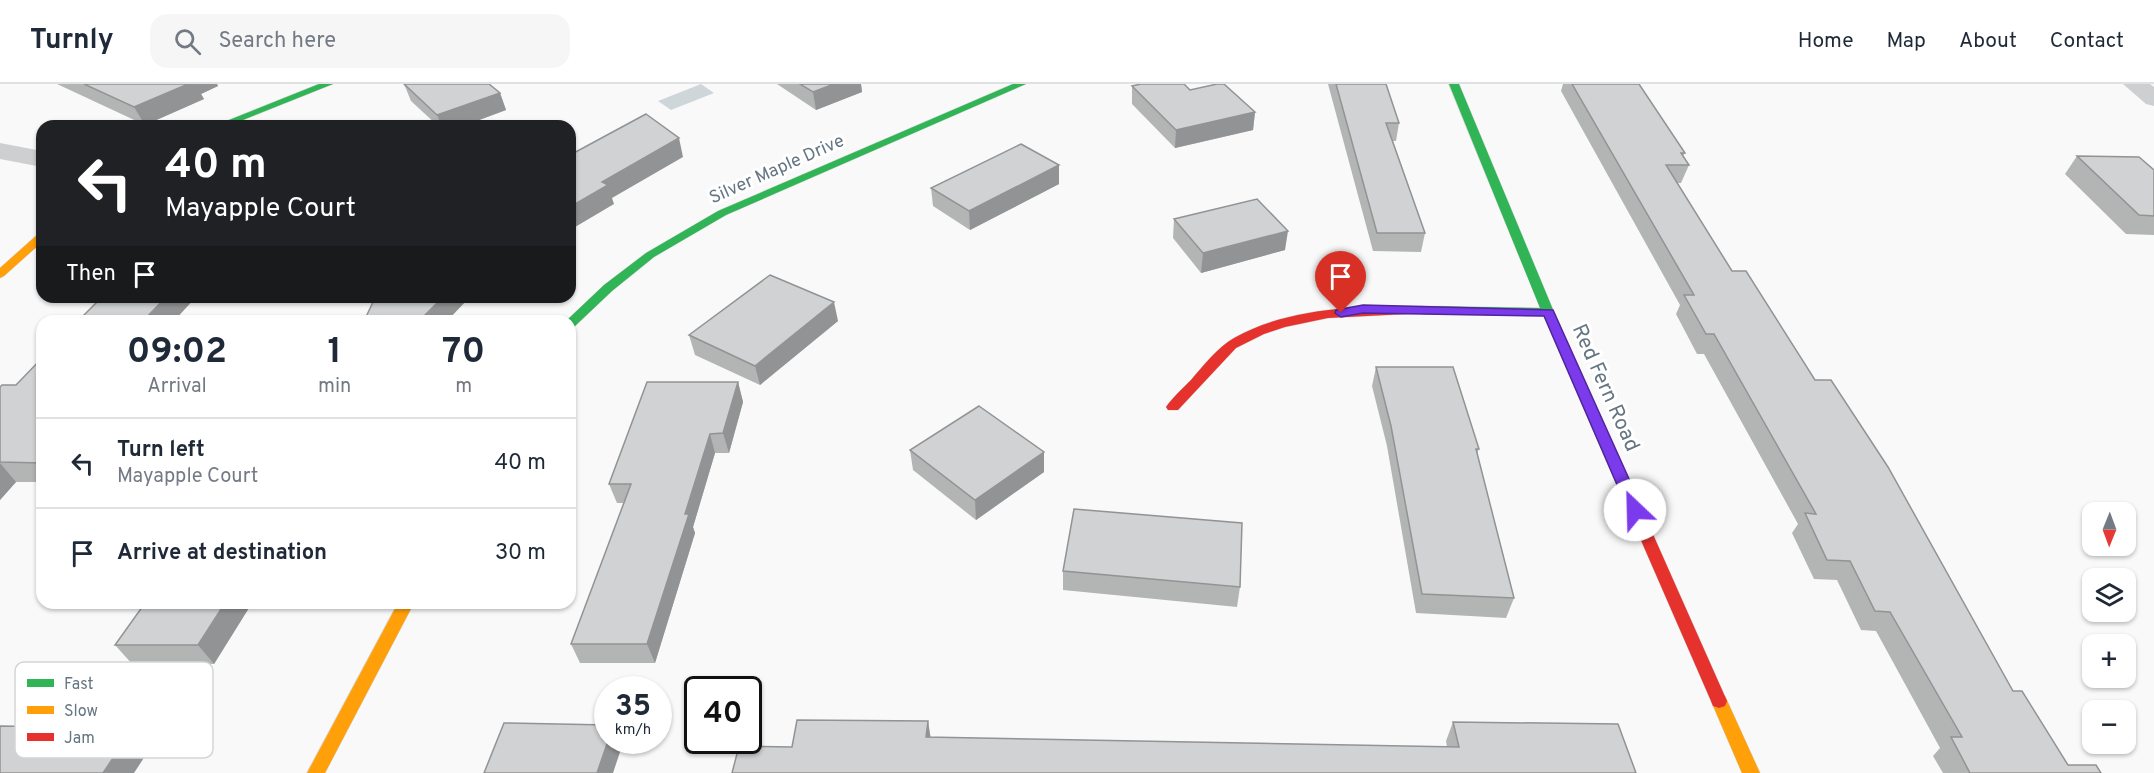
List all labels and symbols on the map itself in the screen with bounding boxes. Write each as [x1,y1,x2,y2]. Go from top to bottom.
street label: Silver Maple Drive [706,130,848,210]
pin [1315,251,1366,313]
street label: Red Fern Road [1565,320,1645,456]
position arrow [1603,478,1667,542]
north arrow [2082,502,2136,556]
legend [15,662,213,758]
text: Fast [64,675,94,695]
speed limit sign: 40 [684,676,762,754]
text: Slow [64,702,98,722]
text: Jam [64,729,95,749]

